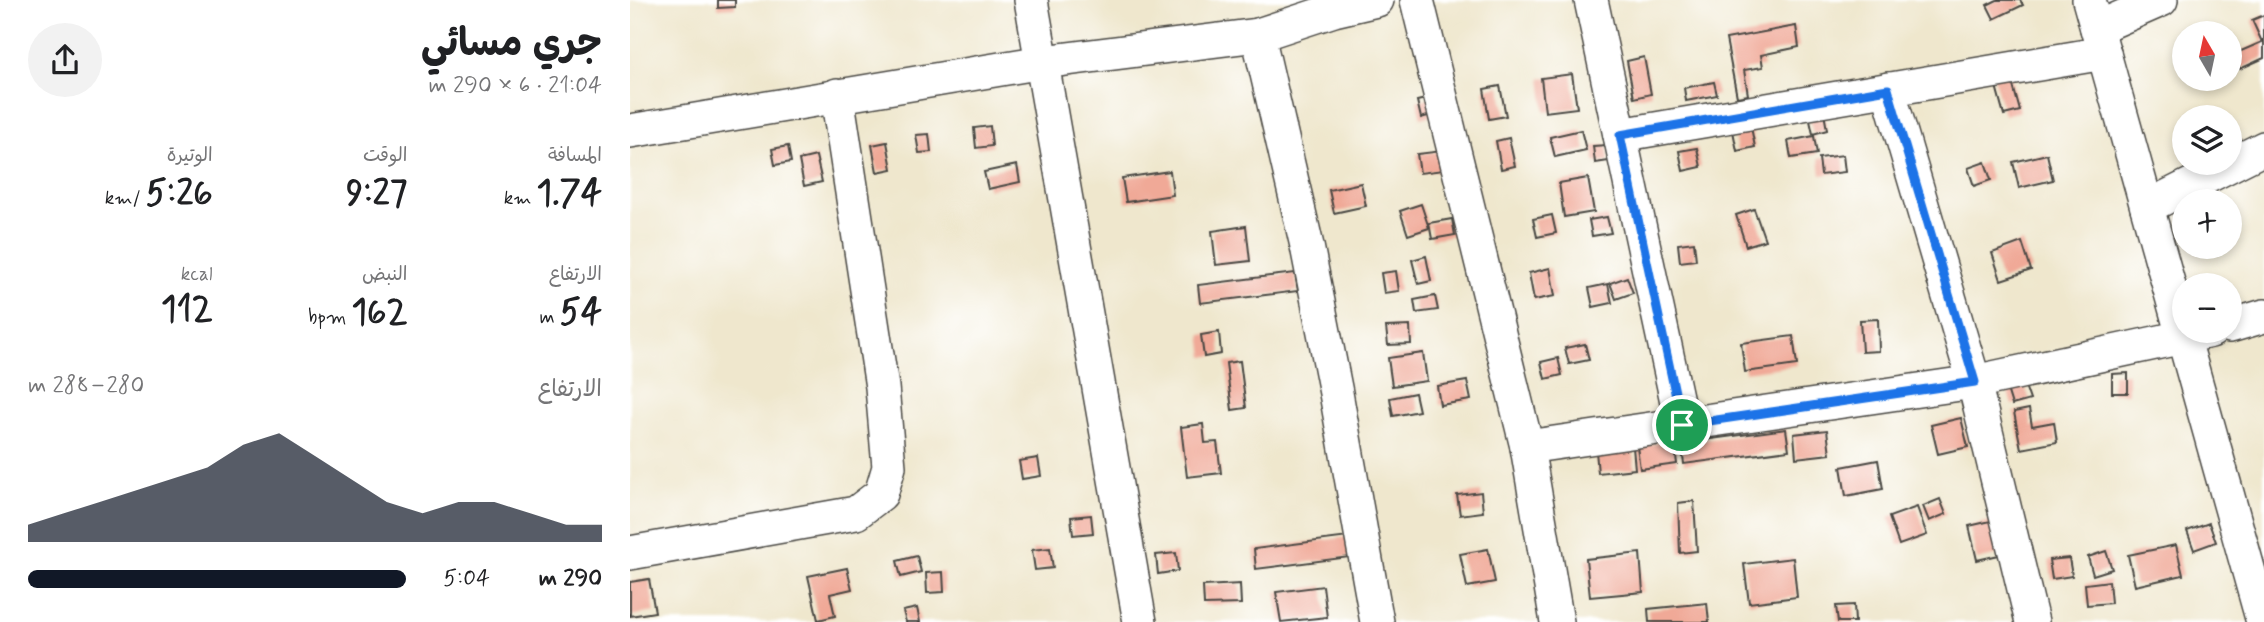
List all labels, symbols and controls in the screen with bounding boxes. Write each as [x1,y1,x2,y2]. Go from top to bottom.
text: جري مسائي [421,20,602,69]
north arrow [2172,21,2242,91]
map controls [2172,21,2242,343]
button: share [28,23,102,97]
text: 21:04 · 6 × 290 m [429,71,602,101]
button: layers [2172,105,2242,175]
text: الوتيرة [167,143,213,168]
text: الوقت [363,143,407,168]
text: المسافة [548,143,602,168]
text: 5:26 [146,171,213,217]
text: 9:27 [346,171,407,217]
text: 1.74 [537,171,602,217]
text: /km [105,186,146,211]
text: km [504,186,537,211]
button: + [2172,189,2242,259]
text: kcal [181,262,213,287]
text: النبض [362,262,407,287]
text: الارتفاع [549,262,602,287]
button: − [2172,273,2242,343]
text: 112 [161,287,213,333]
text: 162 [351,290,407,336]
text: 54 [560,290,602,336]
text: bpm [308,305,351,330]
text: m [539,305,560,330]
text: 280–288 m [28,371,144,401]
text: الارتفاع [538,375,602,405]
pin [1652,395,1712,455]
icon: arrive [1663,406,1701,444]
text: 5:04 [443,564,490,594]
text: 290 m [539,564,602,594]

